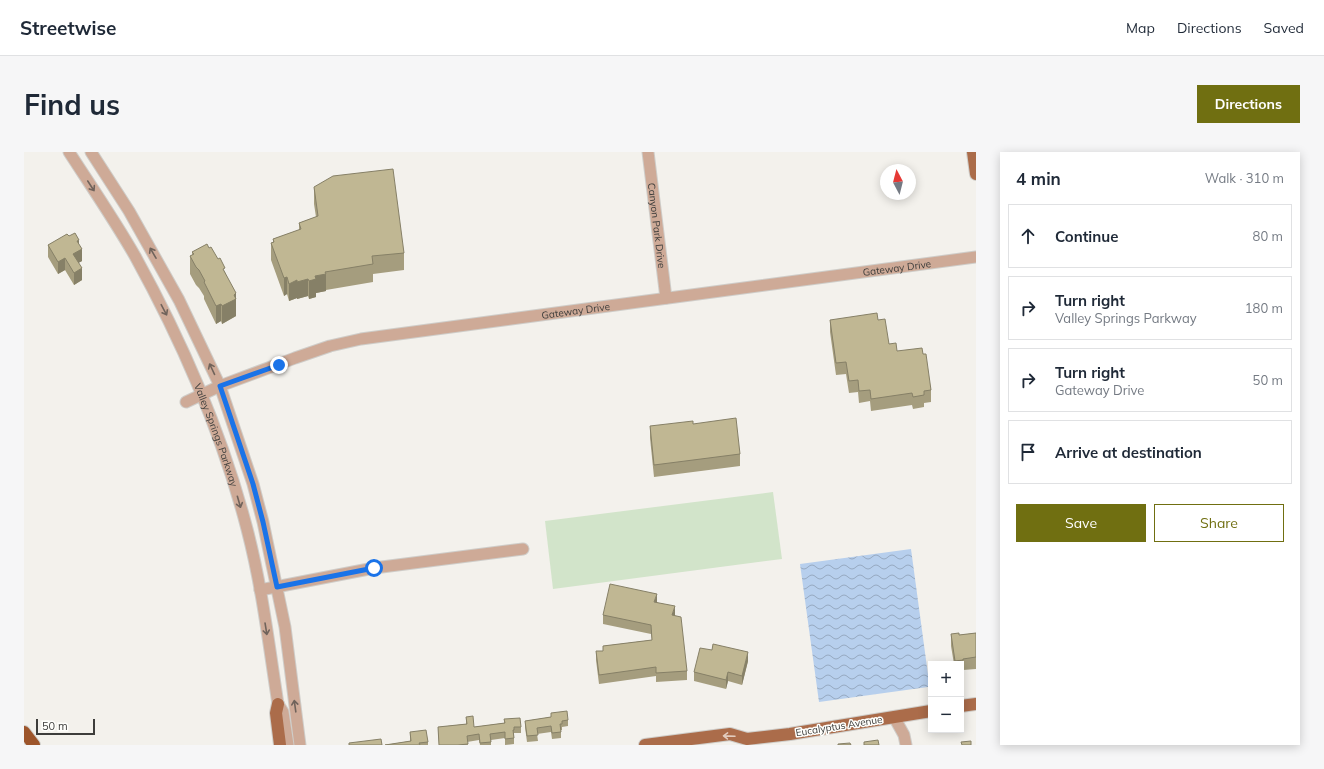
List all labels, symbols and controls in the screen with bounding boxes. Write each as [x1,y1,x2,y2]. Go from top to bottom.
text: Streetwise [20,16,116,40]
text: Map [1126,19,1155,37]
text: Directions [1177,19,1242,37]
text: Saved [1264,19,1304,37]
button: Directions [1197,85,1300,123]
text: Find us [24,87,120,122]
north arrow [880,164,916,200]
text: 4 min [1016,168,1061,189]
text: Walk · 310 m [1205,170,1284,186]
one-way arrow [87,180,95,191]
street label: Canyon Park Drive [645,182,669,269]
icon: ahead [1017,225,1039,247]
text: Continue [1055,227,1118,246]
text: 80 m [1253,228,1283,244]
one-way arrow [149,247,157,259]
street label: Gateway Drive [862,257,932,279]
text: Turn right [1055,291,1125,310]
icon: right [1017,297,1039,319]
street label: Gateway Drive [541,299,611,321]
text: 180 m [1245,300,1283,316]
one-way arrow [161,304,168,316]
text: Valley Springs Parkway [1055,310,1197,326]
route end [270,356,288,374]
text: Turn right [1055,363,1125,382]
one-way arrow [208,364,215,376]
icon: right [1017,369,1039,391]
text: 50 m [1253,372,1283,388]
street label: Valley Springs Parkway [191,381,241,489]
text: Gateway Drive [1055,382,1144,398]
icon: arrive [1017,441,1039,463]
text: Arrive at destination [1055,443,1202,462]
one-way arrow [236,495,243,508]
button: Save [1016,504,1146,542]
button: Share [1154,504,1284,542]
route start [365,559,383,577]
one-way arrow [262,622,270,635]
map controls [928,661,964,733]
button: + [928,661,964,697]
button: − [928,697,964,733]
one-way arrow [291,700,299,713]
street label: Eucalyptus Avenue [795,713,883,739]
scale bar [36,717,95,736]
text: 50 m [42,719,68,733]
one-way arrow [722,732,735,739]

